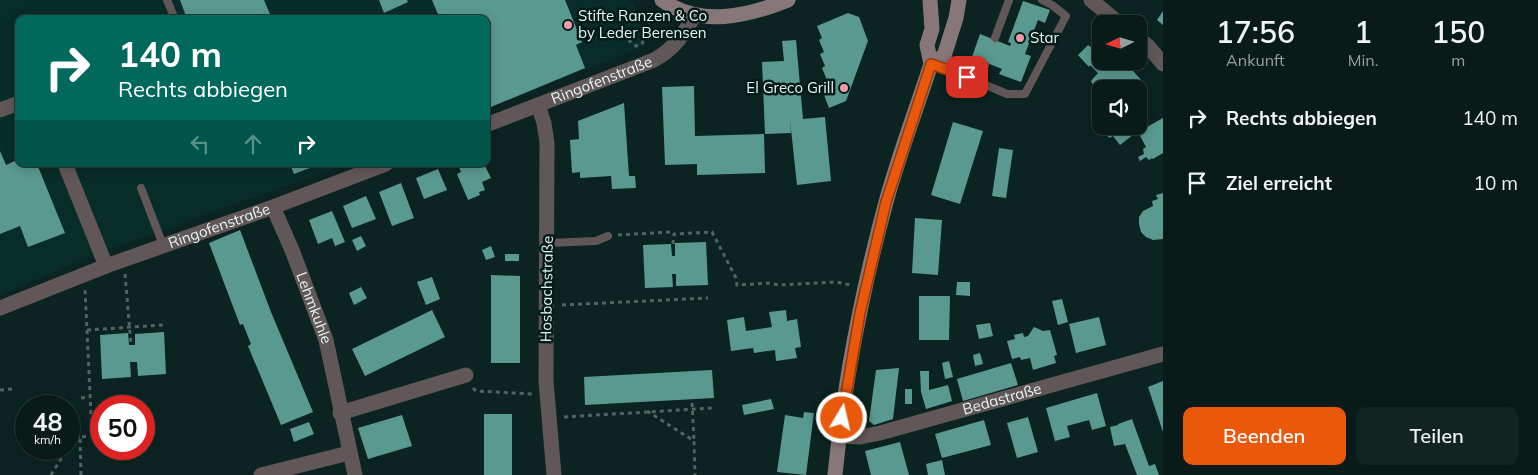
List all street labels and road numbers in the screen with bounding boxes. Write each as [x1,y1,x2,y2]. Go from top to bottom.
street label: Ringofenstraße [548,52,655,108]
street label: Ringofenstraße [165,199,273,252]
street label: Hosbachstraße [536,236,557,342]
street label: Lehmkuhle [292,269,337,346]
street label: Bedastraße [960,378,1043,419]

